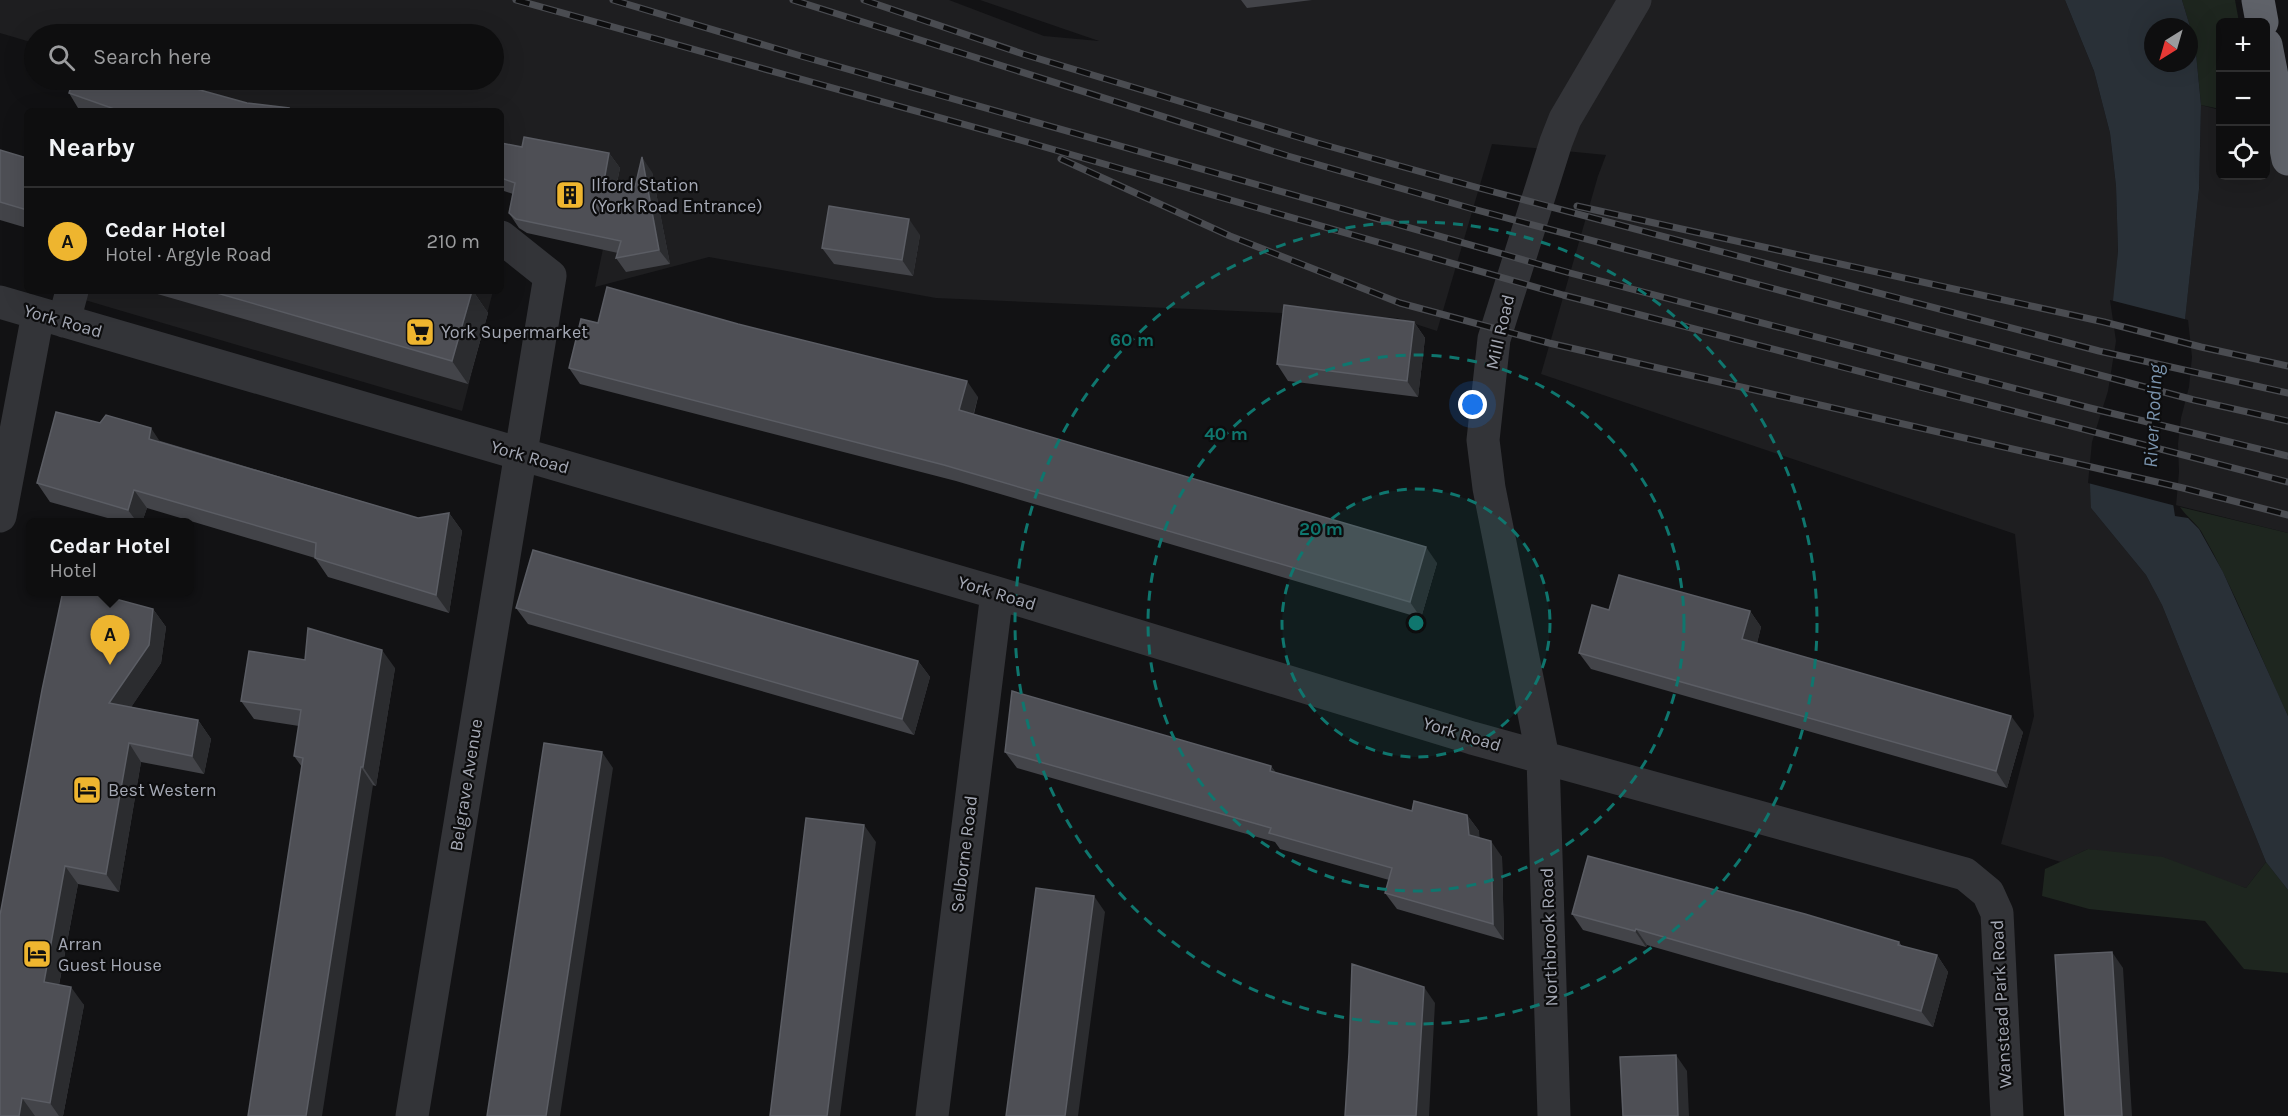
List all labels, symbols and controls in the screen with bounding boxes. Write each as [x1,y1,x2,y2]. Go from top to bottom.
north arrow [2144,18,2198,72]
map controls [2216,18,2270,180]
button: + [2216,18,2270,72]
search box [24,24,504,90]
icon: search [45,41,78,74]
text: Search here [93,44,211,70]
button: − [2216,72,2270,126]
button: locate [2216,126,2270,180]
text: Nearby [48,132,135,163]
place label: Ilford Station (York Road Entrance) [591,174,763,217]
building icon: Ilford Station (York Road Entrance) [554,179,586,211]
text: Cedar Hotel [105,217,226,243]
text: A [61,230,74,253]
text: 210 m [426,230,480,253]
text: Hotel · Argyle Road [105,243,272,266]
street label: Mill Road [1481,292,1519,372]
street label: York Road [21,299,105,343]
supermarket icon: York Supermarket [404,316,436,348]
place label: York Supermarket [441,321,588,343]
text: 60 m [1110,329,1154,351]
water label: River Roding [2139,363,2167,468]
your location [1458,390,1487,419]
text: 40 m [1204,423,1248,445]
street label: York Road [488,435,572,479]
popup [26,518,194,596]
text: 20 m [1299,518,1343,540]
text: Cedar Hotel [49,533,171,559]
text: Hotel [49,559,97,582]
street label: York Road [955,571,1039,615]
centre of rings [1406,613,1426,633]
pin: A [90,616,130,665]
street label: York Road [1420,712,1504,756]
street label: Belgrave Avenue [445,717,487,853]
hotel icon: Best Western [71,774,103,806]
place label: Best Western [108,779,217,801]
street label: Selborne Road [946,794,982,914]
street label: Northbrook Road [1536,867,1562,1007]
street label: Wanstead Park Road [1986,919,2016,1089]
place label: Arran Guest House [58,933,162,976]
hotel icon: Arran Guest House [21,938,53,970]

